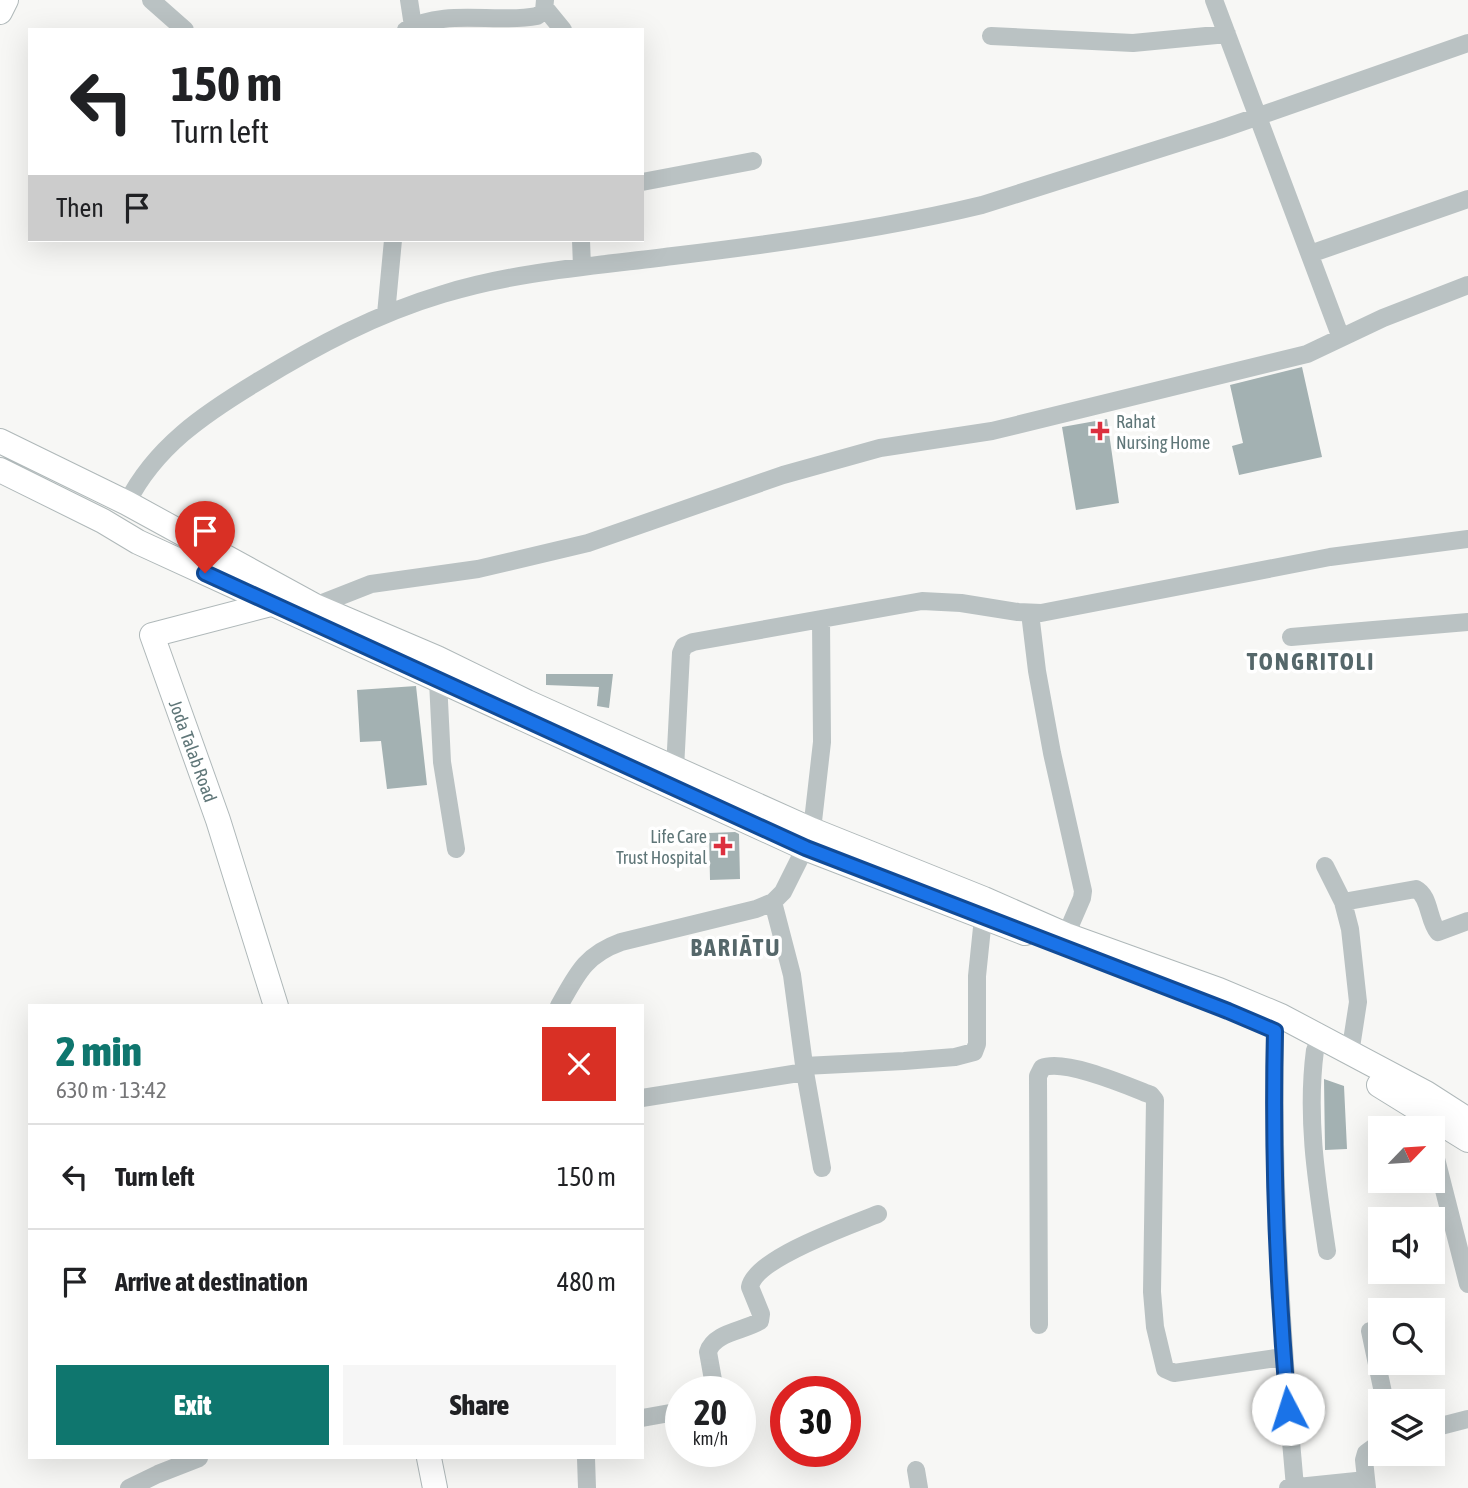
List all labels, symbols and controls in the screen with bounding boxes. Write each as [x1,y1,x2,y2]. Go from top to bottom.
text: 150 m [171,55,282,111]
icon: left [56,56,147,147]
text: Turn left [171,113,269,150]
icon: arrive [118,189,156,227]
text: Then [56,193,104,223]
place label: Rahat Nursing Home [1116,411,1210,453]
marker: Rahat Nursing Home [1090,421,1110,441]
pin [175,501,235,573]
icon: arrive [186,512,224,550]
district label: TONGRITOLI [1247,648,1375,675]
street label: Joda Talab Road [165,697,221,805]
place label: Life Care Trust Hospital [616,826,707,868]
marker: Life Care Trust Hospital [713,836,733,856]
district label: BARIĀTU [691,934,781,961]
text: 2 min [56,1027,142,1075]
button: close [542,1027,616,1101]
text: 630 m · 13:42 [56,1077,167,1103]
north arrow [1368,1116,1446,1194]
map controls [1368,1116,1445,1466]
icon: left [56,1158,94,1196]
text: Turn left [115,1162,195,1192]
text: 150 m [557,1162,616,1192]
button: sound [1368,1207,1445,1284]
icon: arrive [56,1263,94,1301]
text: Arrive at destination [115,1267,308,1297]
text: 480 m [557,1267,616,1297]
button: search [1368,1298,1445,1375]
button: Exit [56,1365,329,1445]
button: Share [343,1365,616,1445]
position arrow [1251,1372,1325,1446]
speed limit sign: 30 [770,1376,861,1467]
button: layers [1368,1389,1445,1466]
text: 20 [694,1392,727,1432]
text: km/h [693,1428,728,1449]

